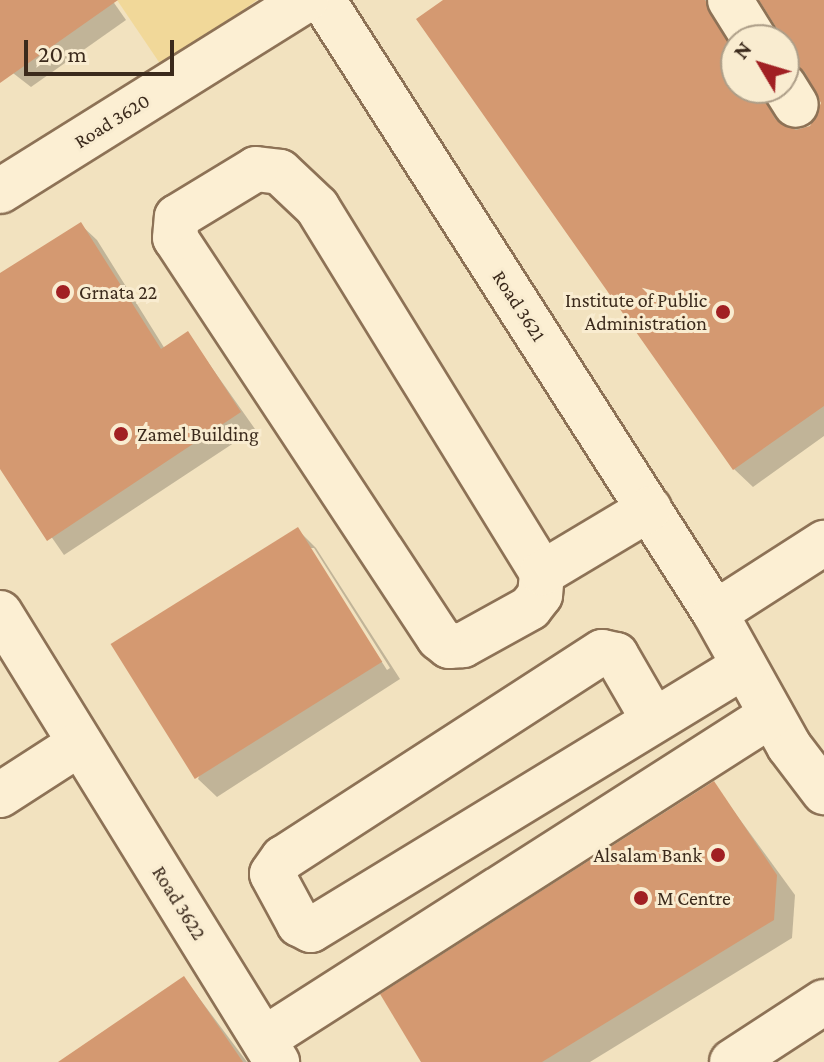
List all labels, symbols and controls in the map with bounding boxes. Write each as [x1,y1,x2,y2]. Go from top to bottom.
scale bar [28,24,178,74]
north arrow [720,24,800,104]
text: N [728,37,757,64]
text: 20 m [38,40,87,67]
street label: Road 3620 [70,88,154,154]
street label: Road 3621 [487,266,551,346]
place label: Grnata 22 [79,280,157,304]
marker: Grnata 22 [54,283,72,301]
place label: Institute of Public Administration [565,288,707,335]
marker: Institute of Public Administration [714,303,732,321]
place label: Zamel Building [137,422,259,446]
marker: Zamel Building [112,425,130,443]
place label: Alsalam Bank [593,843,702,867]
marker: Alsalam Bank [709,846,727,864]
street label: Road 3622 [147,862,211,944]
place label: M Centre [657,886,731,910]
marker: M Centre [632,889,650,907]

